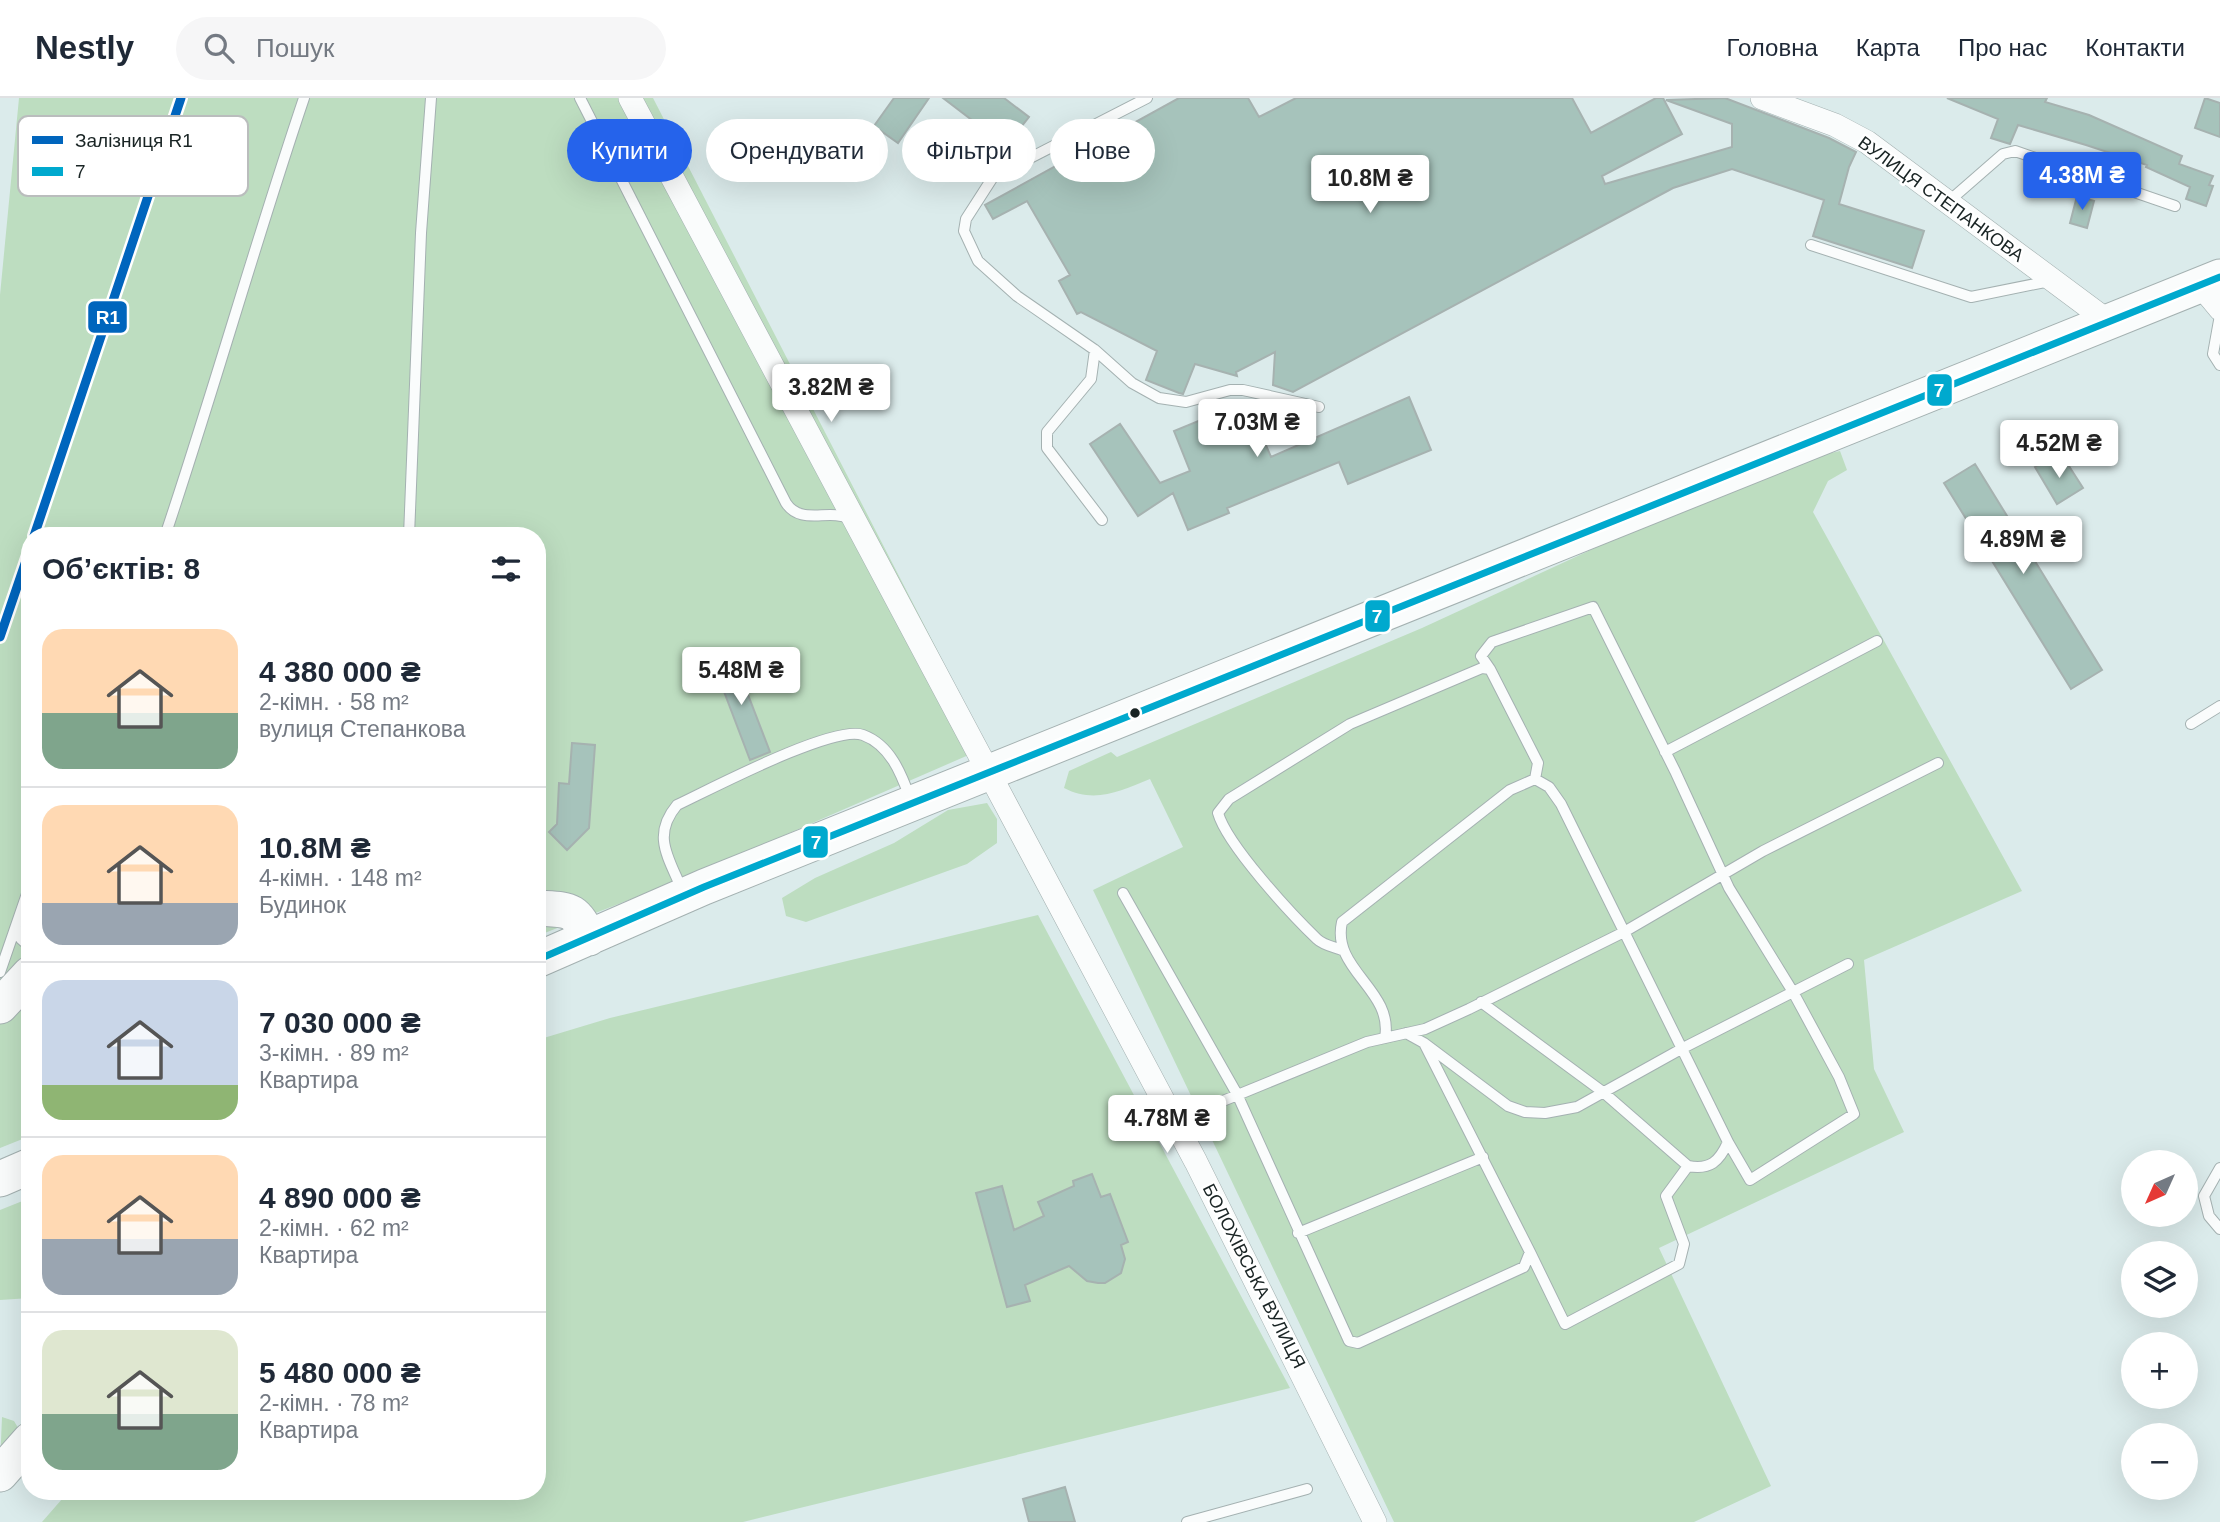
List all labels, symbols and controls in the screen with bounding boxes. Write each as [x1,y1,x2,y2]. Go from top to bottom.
search box [176,17,666,80]
text: Nestly [35,29,134,66]
icon: search [200,29,238,67]
text: Пошук [256,33,334,63]
text: Головна [1727,34,1818,61]
text: Карта [1856,34,1920,61]
text: Про нас [1958,34,2047,61]
text: Контакти [2085,34,2185,61]
legend [18,116,248,196]
chip: Купити [567,119,692,182]
chip: Орендувати [706,119,888,182]
chip: Фільтри [902,119,1036,182]
chip: Нове [1050,119,1155,182]
text: Залізниця R1 [75,130,193,151]
street label: ВУЛИЦЯ СТЕПАНКОВА [1854,132,2028,266]
pin: 4.38M ₴ [2017,152,2147,212]
pin: 10.8M ₴ [1305,156,1435,215]
text: 7 [75,161,86,182]
text: 4.38M ₴ [2039,162,2125,188]
text: 10.8M ₴ [1327,165,1413,191]
line badge: R1 [87,300,128,334]
text: R1 [96,307,121,328]
pin: 3.82M ₴ [766,364,896,424]
line badge: 7 [1926,373,1953,407]
text: 3.82M ₴ [788,374,874,400]
text: 7 [1934,380,1944,401]
pin: 7.03M ₴ [1192,400,1322,459]
text: 7.03M ₴ [1214,409,1300,435]
pin: 4.52M ₴ [1994,420,2124,480]
text: 4.52M ₴ [2016,430,2102,456]
pin: 4.89M ₴ [1958,517,2088,576]
text: 4.89M ₴ [1980,526,2066,552]
icon: filters [487,550,525,588]
text: Об’єктів: 8 [42,552,200,585]
line badge: 7 [1364,599,1391,633]
text: 7 [1372,606,1382,627]
pin: 5.48M ₴ [676,648,806,707]
text: 4 380 000 ₴ [259,655,421,688]
icon: home [98,657,182,741]
text: 5.48M ₴ [698,657,784,683]
text: 2-кімн. · 58 m² [259,689,409,715]
unlabelled marker [1128,706,1142,720]
text: вулиця Степанкова [259,716,465,742]
line badge: 7 [802,825,829,859]
text: 10.8M ₴ [259,831,371,864]
text: 7 [811,832,821,853]
icon: home [98,833,182,917]
text: 4-кімн. · 148 m² [259,865,422,891]
text: Будинок [259,892,346,918]
text: 7 030 000 ₴ [259,1006,421,1039]
icon: home [98,1008,182,1092]
text: 3-кімн. · 89 m² [259,1040,409,1066]
text: Квартира [259,1067,358,1093]
pin: 4.78M ₴ [1102,1096,1232,1155]
text: 4.78M ₴ [1124,1105,1210,1131]
north arrow [2121,1150,2198,1227]
map controls [2121,1150,2198,1500]
street label: БОЛОХІВСЬКА ВУЛИЦЯ [1199,1180,1309,1372]
text: 4 890 000 ₴ [259,1181,421,1214]
icon: home [98,1183,182,1267]
text: 2-кімн. · 62 m² [259,1215,409,1241]
button: layers [2121,1241,2198,1318]
text: Квартира [259,1242,358,1268]
button: + [2121,1332,2198,1409]
text: 5 480 000 ₴ [259,1356,421,1389]
icon: home [98,1358,182,1442]
text: 2-кімн. · 78 m² [259,1390,409,1416]
text: Квартира [259,1417,358,1443]
button: − [2121,1423,2198,1500]

